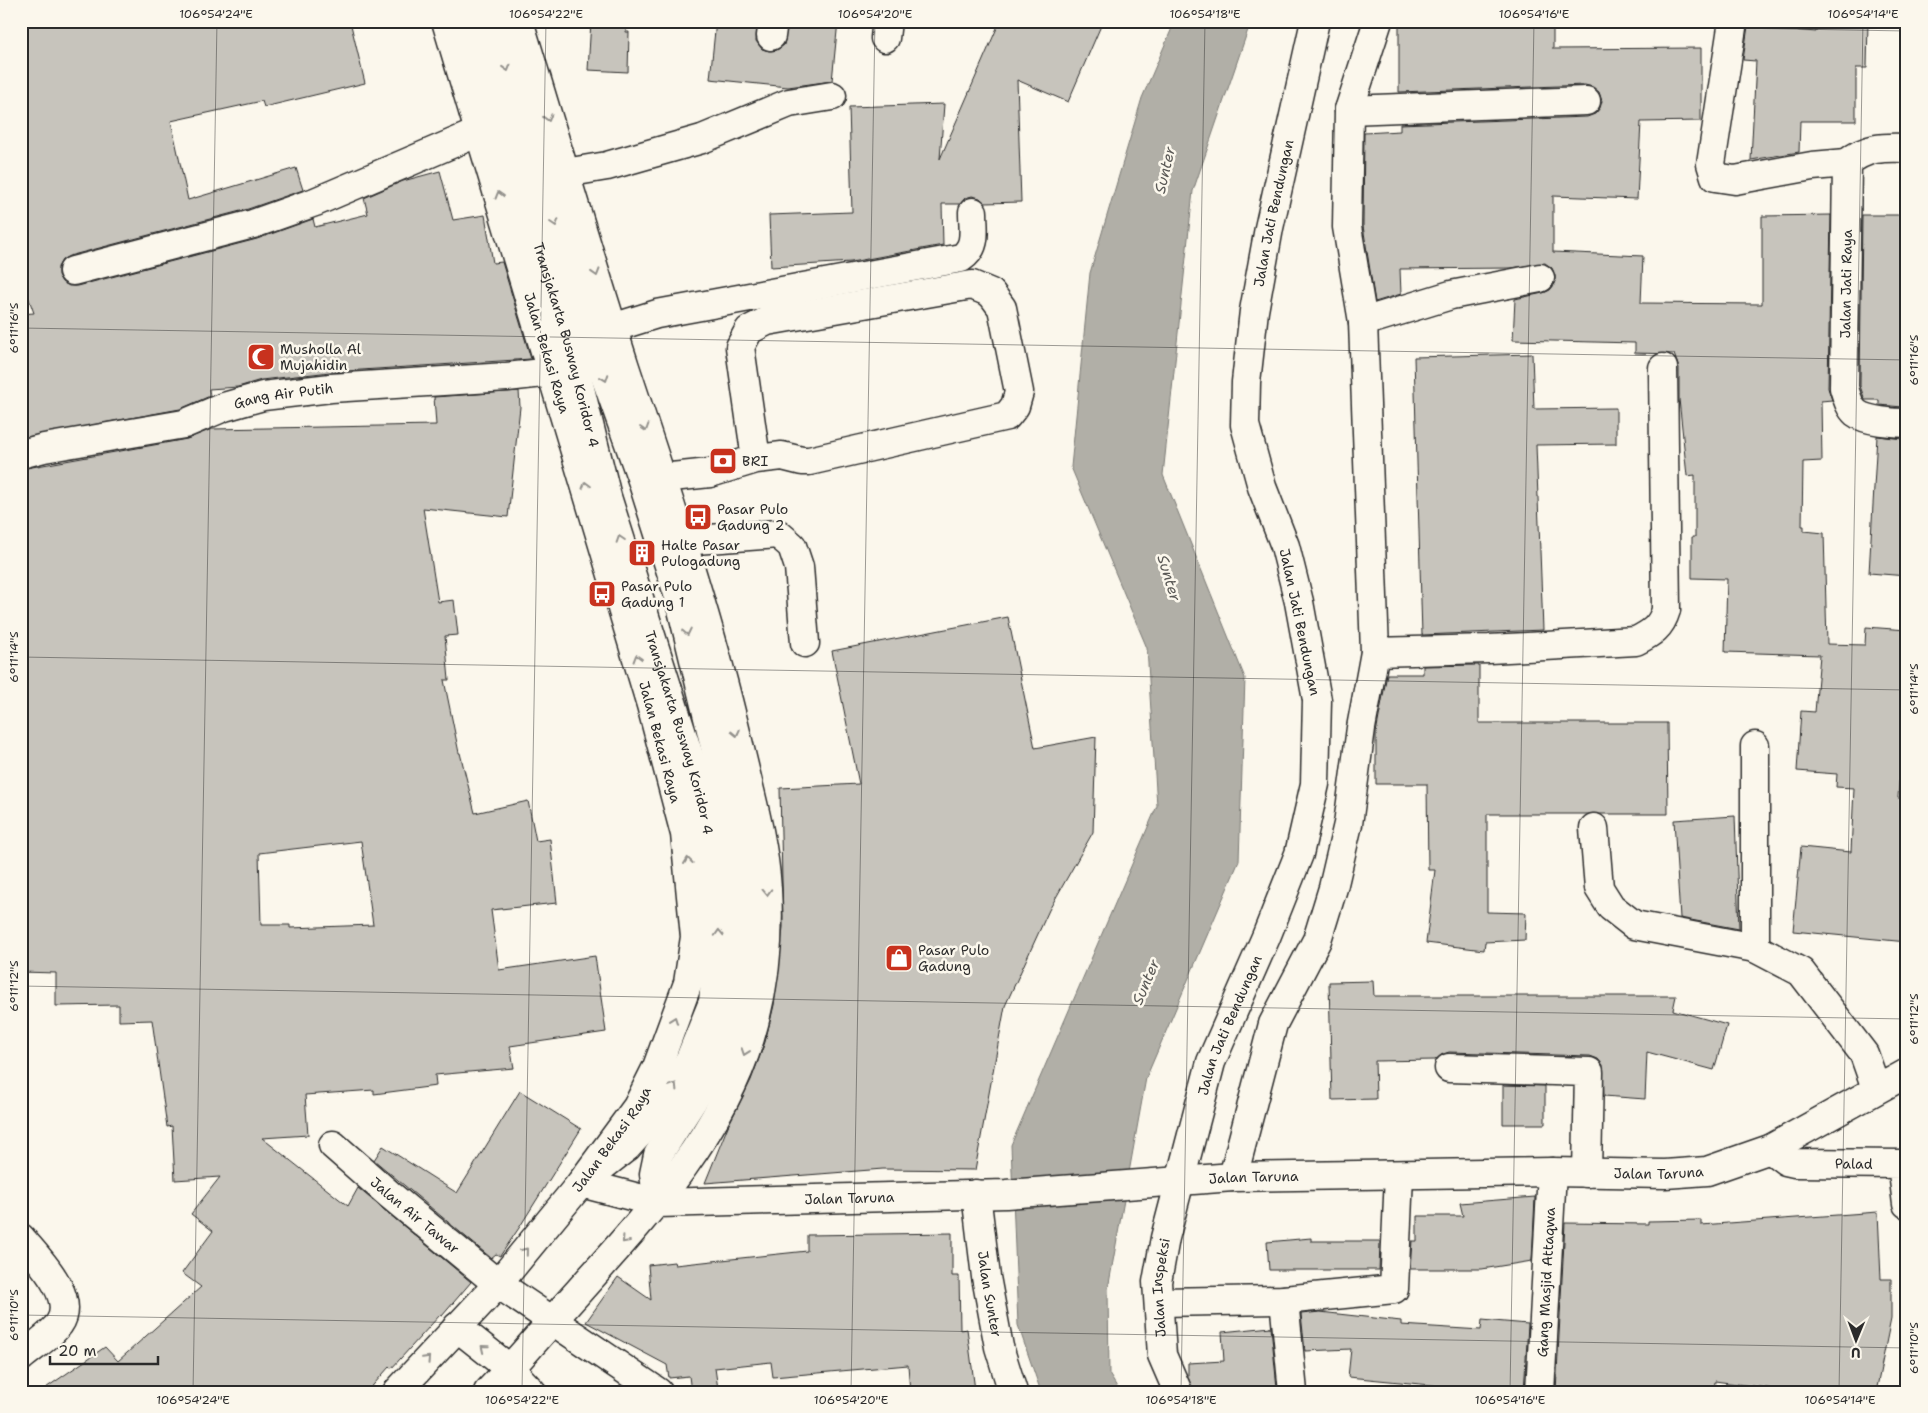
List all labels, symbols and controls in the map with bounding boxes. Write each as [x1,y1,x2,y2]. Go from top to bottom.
text: 106°54'24"E [179,6,253,22]
text: 106°54'22"E [509,6,583,22]
text: 106°54'20"E [838,6,912,22]
text: 106°54'18"E [1169,6,1241,22]
text: 106°54'16"E [1499,6,1569,22]
text: 106°54'14"E [1828,6,1898,22]
one-way arrow [501,63,511,72]
one-way arrow [543,114,553,122]
street label: Jalan Jati Bendungan [1250,137,1297,288]
water label: Sunter [1150,144,1180,195]
one-way arrow [494,192,504,200]
one-way arrow [549,218,559,227]
street label: Jalan Jati Raya [1836,229,1856,339]
street label: Transjakarta Busway Koridor 4 [529,240,603,449]
one-way arrow [590,269,600,277]
street label: Jalan Bekasi Raya [520,290,574,416]
text: 6°11'16"S [6,302,22,354]
text: 6°11'16"S [1906,334,1922,386]
place label: Musholla Al Mujahidin [280,340,362,374]
mosque icon: Musholla Al Mujahidin [246,342,276,372]
one-way arrow [599,373,609,381]
street label: Gang Air Putih [232,379,334,413]
one-way arrow [640,424,650,432]
bank icon: BRI [708,446,738,476]
place label: BRI [742,452,768,470]
one-way arrow [581,482,591,490]
place label: Pasar Pulo Gadung 2 [717,500,788,534]
bus stop icon: Pasar Pulo Gadung 2 [683,502,713,532]
one-way arrow [616,536,626,544]
place label: Halte Pasar Pulogadung [661,536,741,570]
building icon: Halte Pasar Pulogadung [627,538,657,568]
street label: Jalan Jati Bendungan [1276,547,1324,698]
water label: Sunter [1152,552,1186,604]
place label: Pasar Pulo Gadung 1 [621,577,692,611]
bus stop icon: Pasar Pulo Gadung 1 [587,579,617,609]
street label: Transjakarta Busway Koridor 4 [641,628,717,836]
one-way arrow [681,628,691,637]
text: 6°11'14"S [6,631,22,683]
one-way arrow [632,654,642,662]
text: 6°11'14"S [1906,663,1922,715]
street label: Jalan Bekasi Raya [635,679,685,805]
one-way arrow [730,728,741,737]
one-way arrow [683,857,694,865]
one-way arrow [762,888,772,896]
one-way arrow [713,929,724,937]
place label: Pasar Pulo Gadung [918,941,989,975]
shop icon: Pasar Pulo Gadung [884,943,914,973]
street label: Jalan Jati Bendungan [1194,952,1266,1097]
water label: Sunter [1128,955,1165,1008]
text: 6°11'12"S [6,960,22,1012]
text: 6°11'12"S [1906,993,1922,1045]
one-way arrow [668,1017,678,1025]
one-way arrow [741,1047,751,1056]
street label: Jalan Bekasi Raya [568,1083,655,1196]
one-way arrow [668,1083,677,1092]
street label: Palad [1835,1154,1873,1173]
street label: Jalan Taruna [1613,1162,1705,1183]
street label: Jalan Taruna [1208,1167,1299,1188]
street label: Jalan Air Tawar [367,1173,464,1258]
street label: Jalan Taruna [804,1188,895,1208]
street label: Gang Masjid Attaqwa [1533,1206,1559,1358]
one-way arrow [622,1234,631,1243]
street label: Jalan Inspeksi [1148,1237,1174,1338]
one-way arrow [519,1248,528,1257]
street label: Jalan Sunter [974,1250,1006,1339]
text: 6°11'10"S [6,1289,22,1341]
north arrow [1830,1316,1880,1366]
text: 6°11'10"S [1906,1322,1922,1374]
scale bar [50,1333,158,1365]
text: 20 m [58,1341,97,1361]
text: U [1851,1344,1861,1362]
one-way arrow [481,1345,490,1353]
one-way arrow [421,1356,430,1365]
text: 106°54'24"E [156,1392,230,1408]
text: 106°54'22"E [485,1392,559,1408]
text: 106°54'20"E [814,1392,888,1408]
text: 106°54'18"E [1145,1392,1217,1408]
text: 106°54'16"E [1475,1392,1545,1408]
text: 106°54'14"E [1805,1392,1875,1408]

